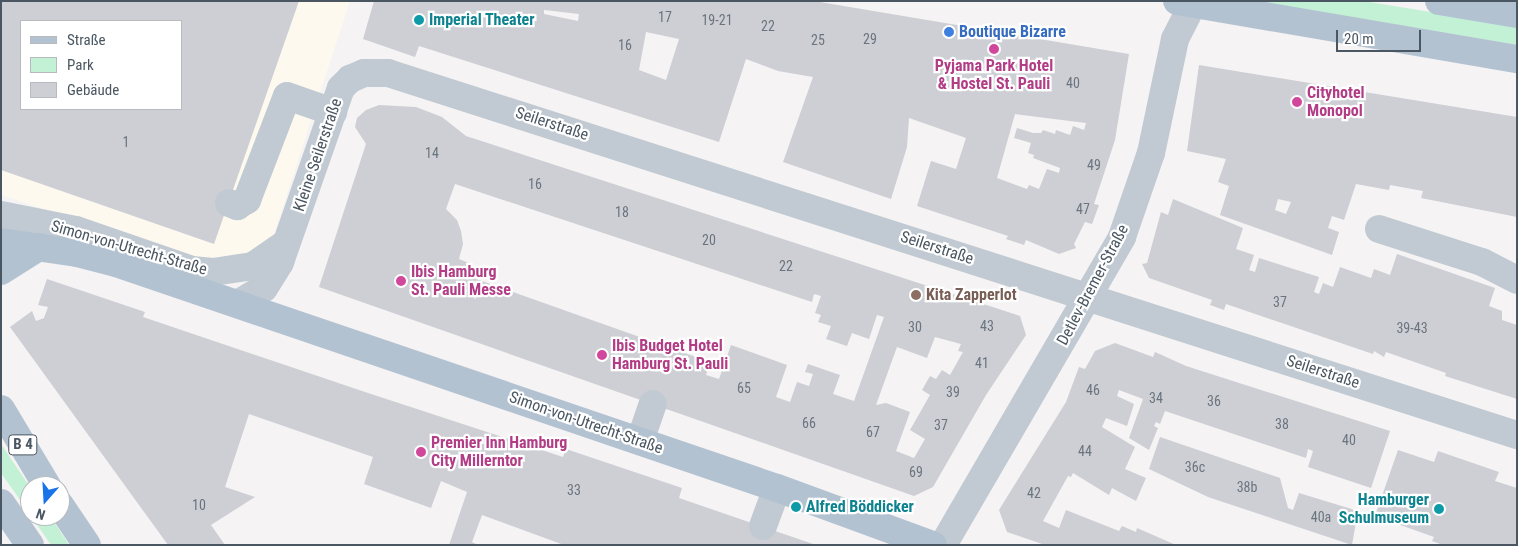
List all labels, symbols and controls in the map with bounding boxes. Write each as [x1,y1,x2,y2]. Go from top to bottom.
house number: 17 [658,9,672,25]
place label: Imperial Theater [429,10,535,30]
house number: 19-21 [701,12,733,28]
marker: Imperial Theater [413,14,425,26]
house number: 22 [761,18,775,34]
legend [20,20,182,110]
scale bar [1338,20,1423,52]
place label: Boutique Bizarre [959,22,1066,42]
marker: Boutique Bizarre [943,26,955,38]
text: 20 m [1344,30,1374,48]
text: Straße [67,31,106,49]
house number: 29 [863,31,877,47]
house number: 25 [811,32,825,48]
house number: 16 [618,37,632,53]
marker: Pyjama Park Hotel & Hostel St. Pauli [988,43,1000,55]
text: Park [67,56,94,74]
place label: Pyjama Park Hotel & Hostel St. Pauli [935,56,1053,94]
house number: 40 [1066,75,1080,91]
text: Gebäude [67,81,119,99]
place label: Cityhotel Monopol [1307,83,1365,121]
street label: Kleine Seilerstraße [290,96,346,214]
marker: Cityhotel Monopol [1291,96,1303,108]
street label: Seilerstraße [513,103,591,145]
house number: 1 [123,134,129,150]
house number: 14 [425,145,439,161]
house number: 49 [1087,157,1101,173]
house number: 16 [528,176,542,192]
house number: 47 [1076,201,1090,217]
house number: 18 [615,204,629,220]
street label: Simon-von-Utrecht-Straße [49,217,209,279]
street label: Detlev-Bremer-Straße [1053,221,1133,349]
street label: Seilerstraße [898,227,976,269]
house number: 20 [702,232,716,248]
house number: 22 [779,258,793,274]
place label: Ibis Hamburg St. Pauli Messe [411,262,511,300]
marker: Ibis Hamburg St. Pauli Messe [395,275,407,287]
place label: Kita Zapperlot [926,285,1017,305]
marker: Kita Zapperlot [910,289,922,301]
house number: 37 [1273,294,1287,310]
house number: 43 [980,318,994,334]
house number: 30 [908,319,922,335]
house number: 39-43 [1396,320,1428,336]
place label: Ibis Budget Hotel Hamburg St. Pauli [612,336,728,374]
marker: Ibis Budget Hotel Hamburg St. Pauli [596,349,608,361]
street label: Seilerstraße [1284,351,1362,393]
house number: 41 [975,355,989,371]
house number: 65 [737,380,751,396]
house number: 46 [1086,382,1100,398]
house number: 39 [946,384,960,400]
street label: Simon-von-Utrecht-Straße [507,388,665,458]
house number: 34 [1149,390,1163,406]
house number: 36 [1207,393,1221,409]
house number: 66 [802,415,816,431]
house number: 38 [1275,416,1289,432]
house number: 37 [934,417,948,433]
house number: 67 [866,424,880,440]
road number: B 4 [8,432,38,458]
house number: 40 [1342,432,1356,448]
place label: Premier Inn Hamburg City Millerntor [431,433,567,471]
house number: 44 [1078,443,1092,459]
marker: Premier Inn Hamburg City Millerntor [415,446,427,458]
house number: 36c [1185,459,1205,475]
house number: 69 [909,464,923,480]
north arrow [20,476,70,526]
house number: 38b [1237,479,1257,495]
house number: 33 [567,482,581,498]
house number: 42 [1027,485,1041,501]
place label: Hamburger Schulmuseum [1339,490,1429,528]
house number: 10 [192,497,206,513]
place label: Alfred Böddicker [806,497,914,517]
marker: Alfred Böddicker [790,501,802,513]
marker: Hamburger Schulmuseum [1433,503,1445,515]
text: N [34,505,47,523]
house number: 40a [1311,509,1331,525]

